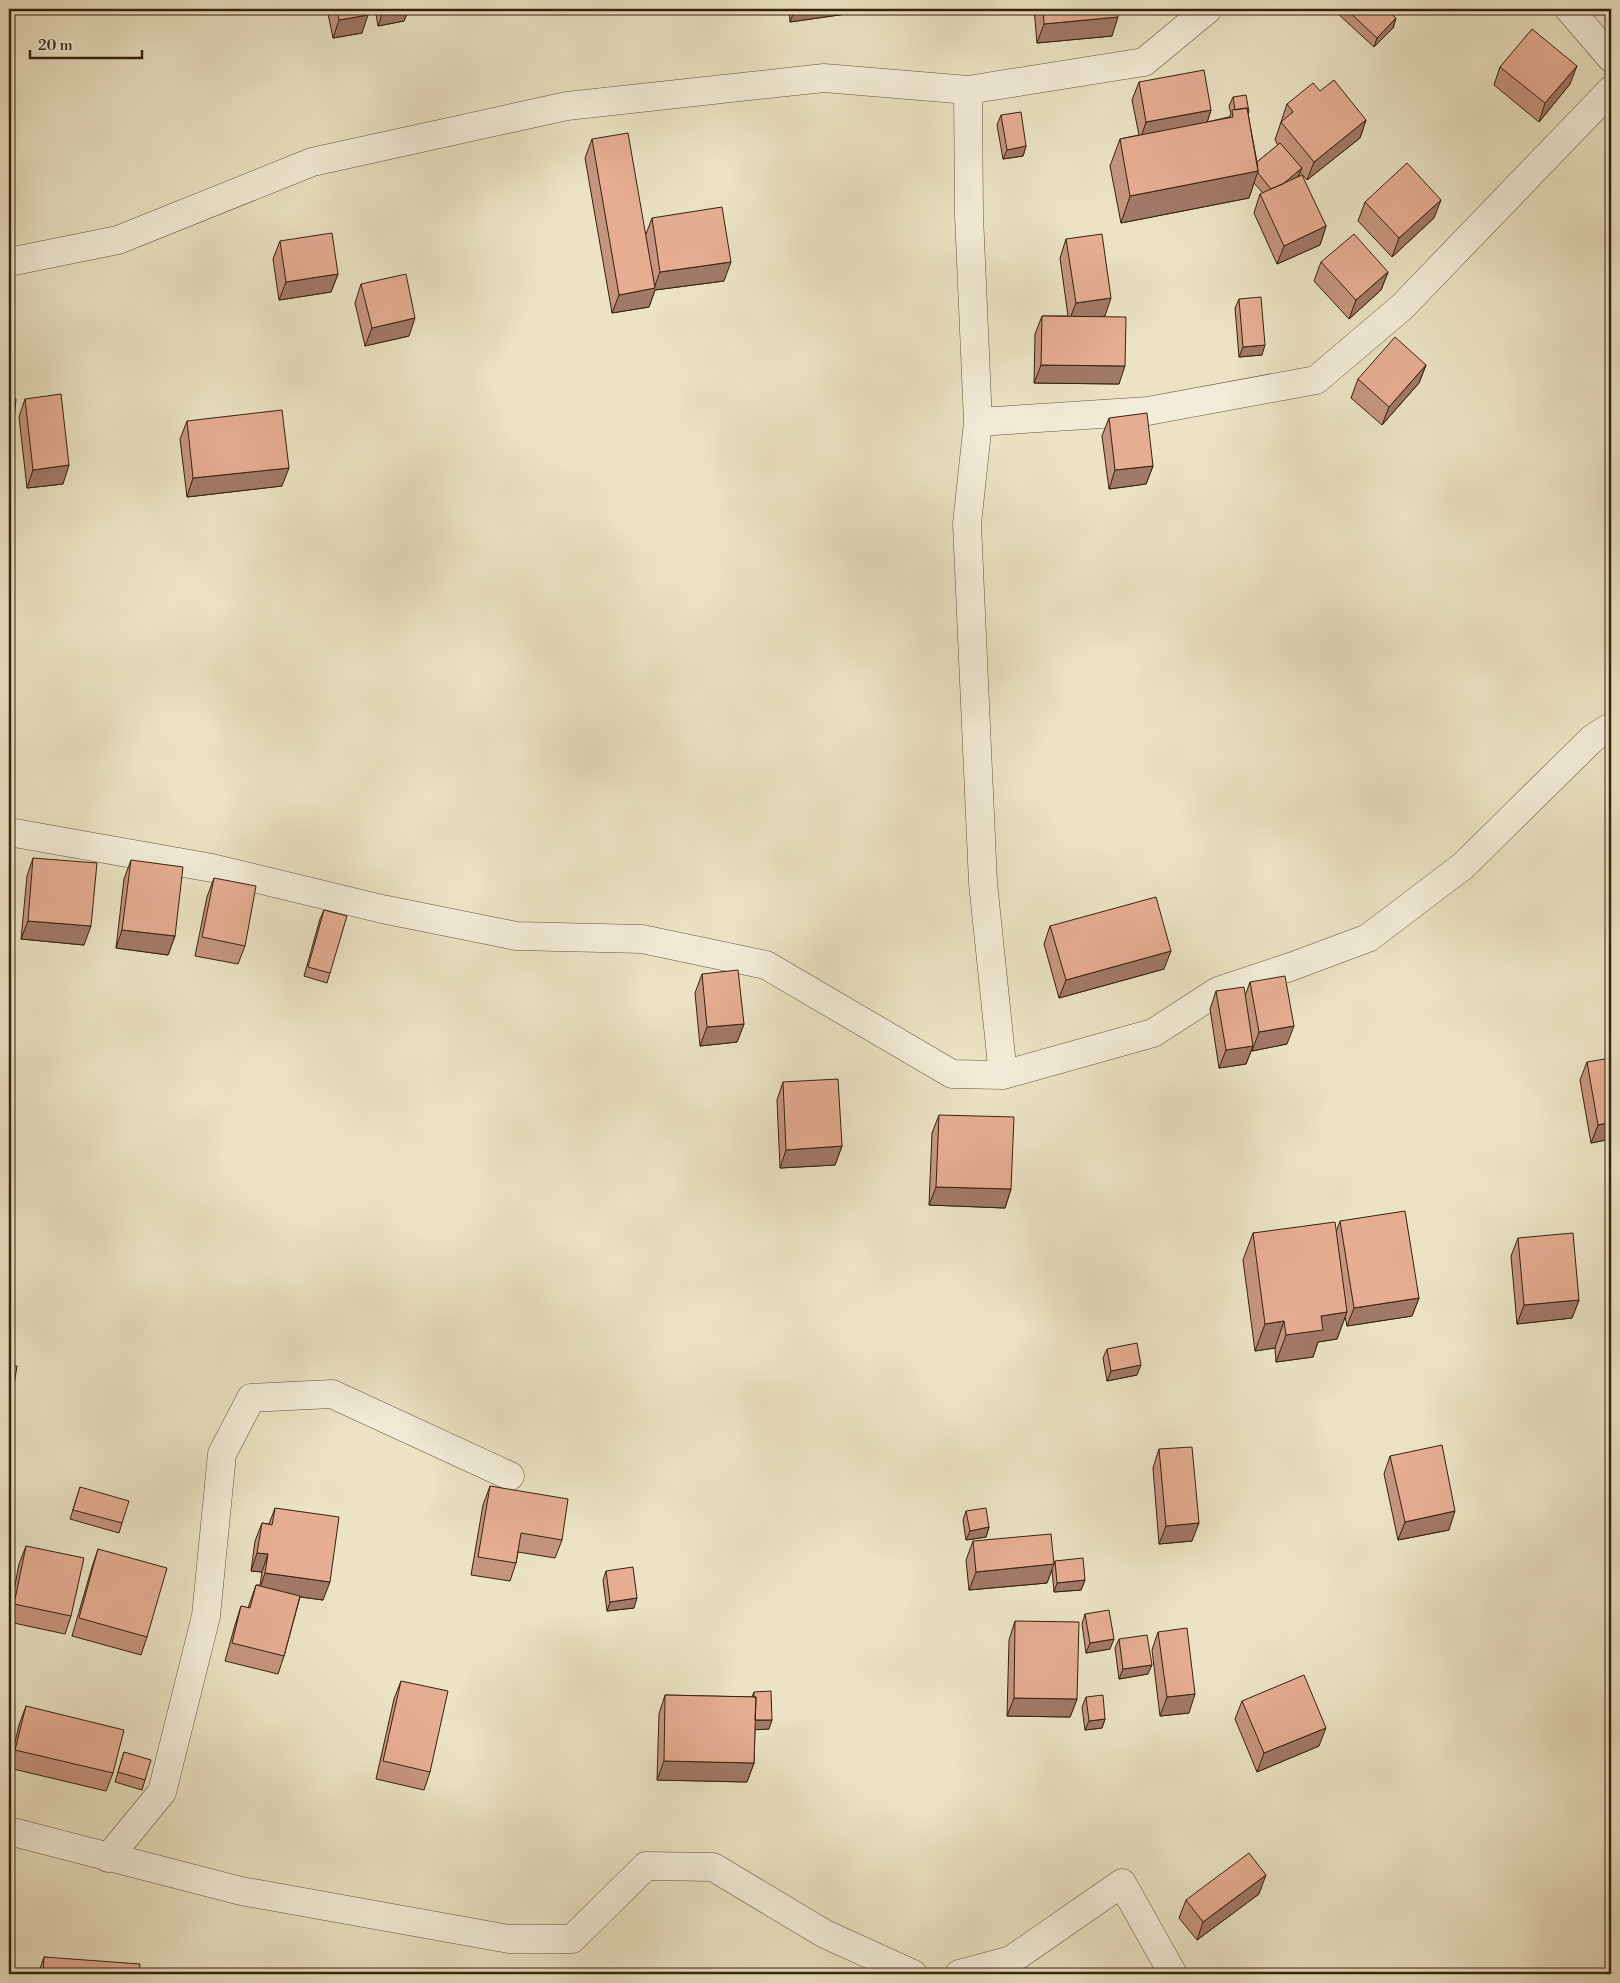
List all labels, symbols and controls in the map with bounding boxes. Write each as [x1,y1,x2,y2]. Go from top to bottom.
scale bar [30,28,142,60]
text: 20 m [38,36,73,55]

